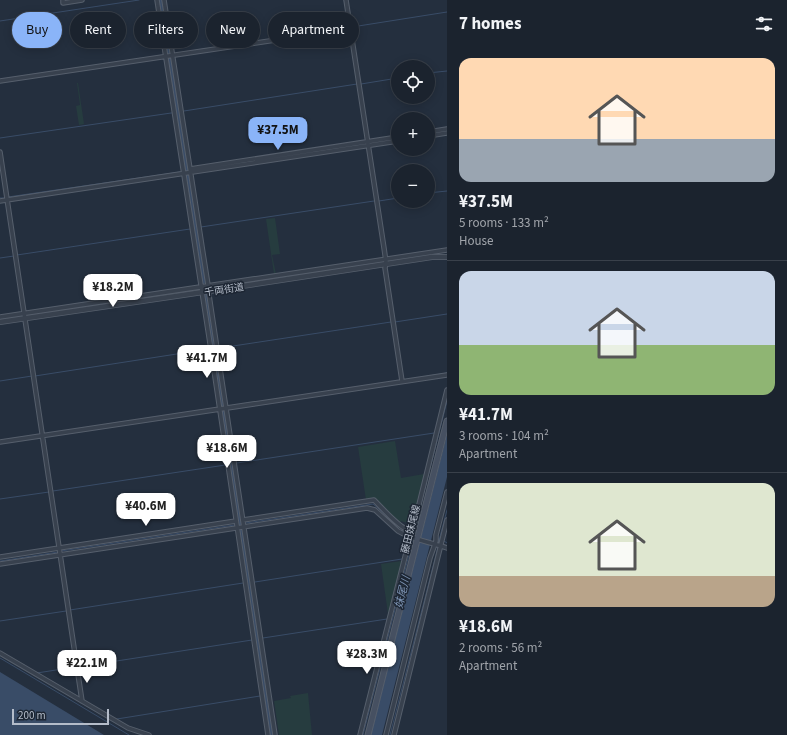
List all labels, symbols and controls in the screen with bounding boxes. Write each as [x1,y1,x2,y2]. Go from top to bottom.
chip: Buy [12,12,62,48]
chip: Rent [70,12,126,48]
chip: Filters [134,12,198,48]
chip: New [206,12,260,48]
chip: Apartment [268,12,359,48]
text: 7 homes [459,12,521,36]
icon: filters [753,13,775,35]
map controls [391,60,435,208]
button: locate [391,60,435,104]
icon: home [581,84,653,156]
button: + [391,112,435,156]
pin: ¥37.5M [245,117,311,151]
text: ¥37.5M [257,121,299,139]
button: − [391,164,435,208]
text: ¥37.5M [459,190,513,214]
text: 5 rooms · 133 m² [459,214,549,232]
text: House [459,232,494,250]
pin: ¥18.2M [80,274,146,308]
text: ¥18.2M [92,278,134,296]
street label: 千両街道 [203,280,245,300]
icon: home [581,297,653,369]
pin: ¥41.7M [174,345,240,379]
text: ¥41.7M [186,349,228,367]
text: ¥41.7M [459,403,513,427]
text: 3 rooms · 104 m² [459,427,549,445]
pin: ¥18.6M [194,435,260,469]
text: ¥18.6M [206,439,248,457]
text: Apartment [459,445,517,463]
pin: ¥40.6M [113,493,179,527]
text: ¥40.6M [125,497,167,515]
street label: 藤田妹尾線 [398,503,424,555]
icon: home [581,509,653,581]
water label: 妹尾川 [391,573,414,610]
text: ¥18.6M [459,615,513,639]
text: 2 rooms · 56 m² [459,639,542,657]
pin: ¥28.3M [334,641,400,675]
text: ¥28.3M [346,645,388,663]
pin: ¥22.1M [54,650,120,684]
text: ¥22.1M [66,654,108,672]
text: Apartment [459,657,517,675]
scale bar [12,707,109,726]
text: 200 m [18,708,46,723]

